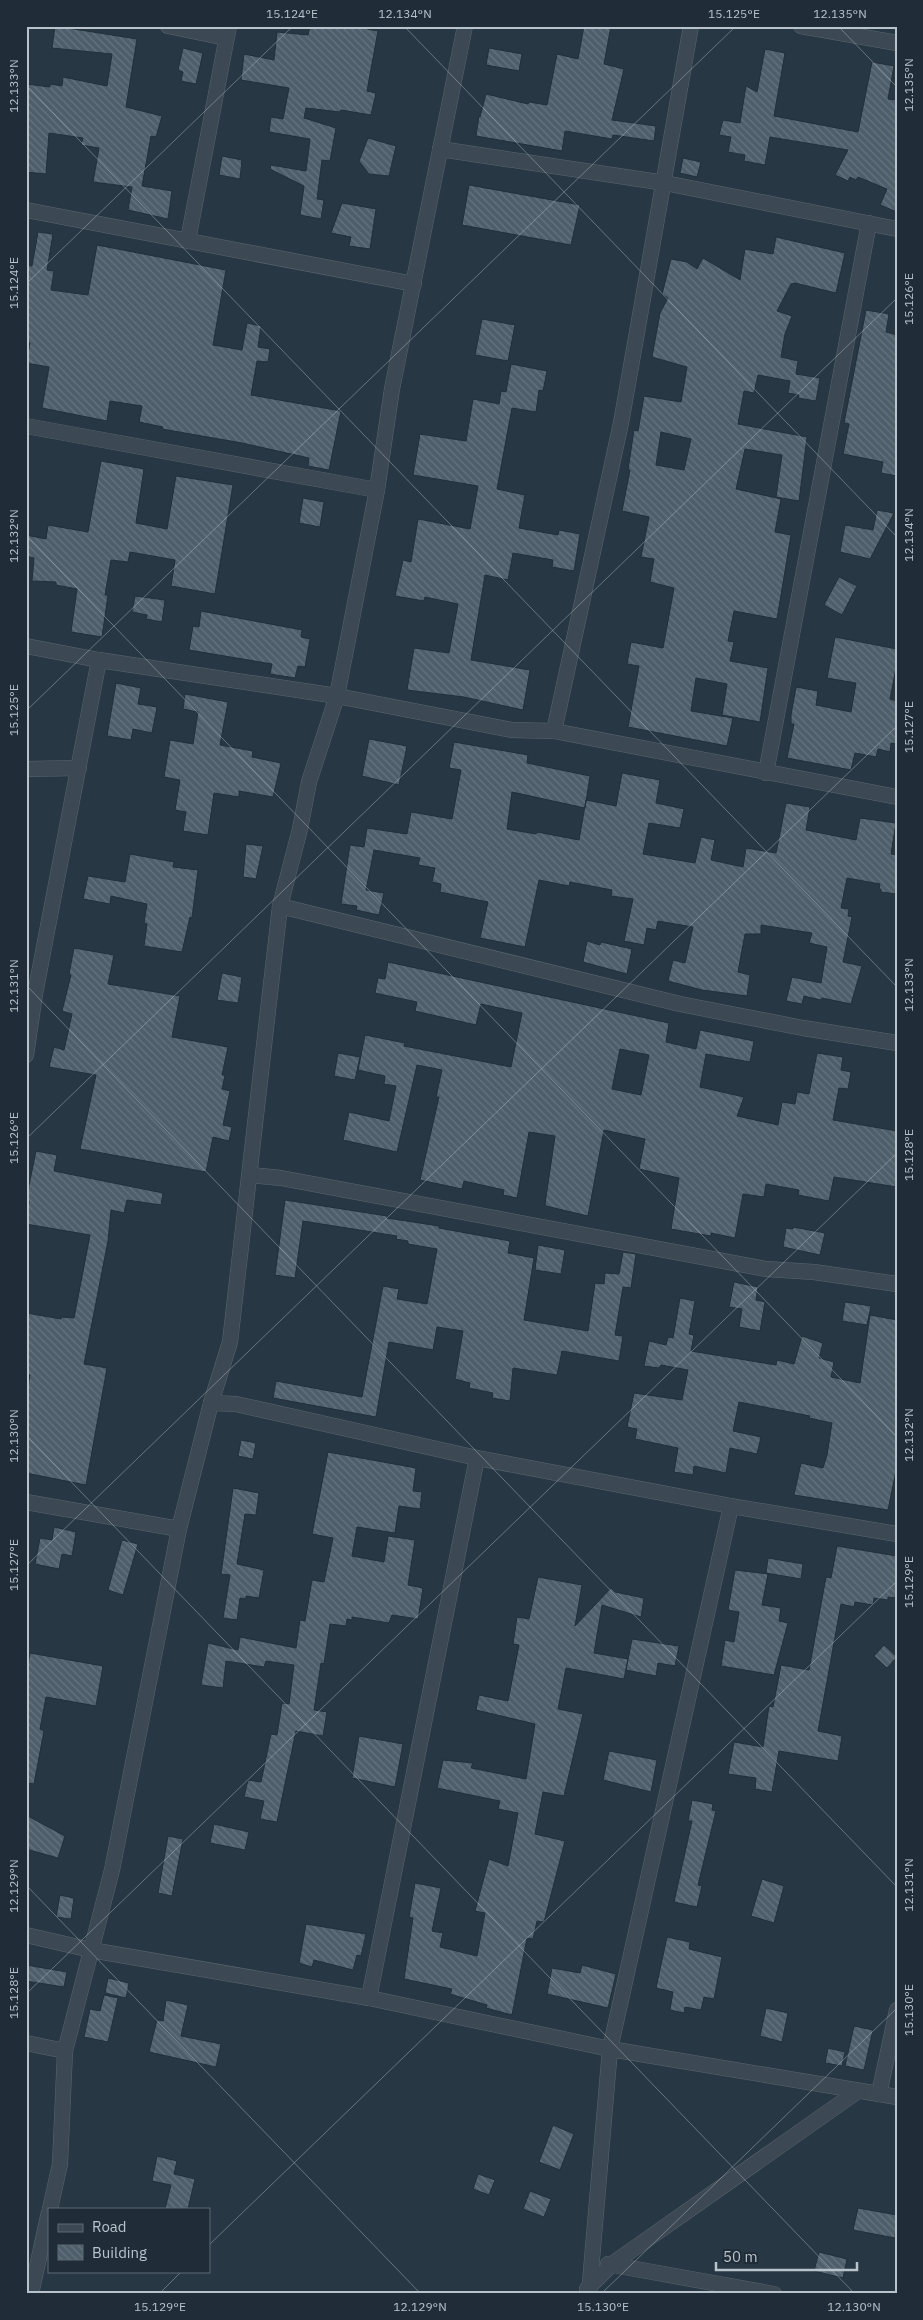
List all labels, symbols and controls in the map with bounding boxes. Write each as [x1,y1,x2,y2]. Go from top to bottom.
text: 15.124°E [266,6,318,21]
text: 12.134°N [378,6,432,21]
text: 15.125°E [708,6,760,21]
text: 12.135°N [813,6,867,21]
text: 12.135°N [901,58,916,112]
text: 12.133°N [6,59,21,113]
text: 15.124°E [6,257,21,309]
text: 15.126°E [901,273,916,325]
text: 12.134°N [901,508,916,562]
text: 12.132°N [6,509,21,563]
text: 15.125°E [6,684,21,736]
text: 15.127°E [901,701,916,753]
text: 12.133°N [901,958,916,1012]
text: 12.131°N [6,959,21,1013]
text: 15.126°E [6,1112,21,1164]
text: 15.128°E [901,1129,916,1181]
text: 12.132°N [901,1408,916,1462]
text: 12.130°N [6,1409,21,1463]
text: 15.127°E [6,1539,21,1591]
text: 15.129°E [901,1556,916,1608]
text: 12.131°N [901,1858,916,1912]
text: 12.129°N [6,1859,21,1913]
text: 15.128°E [6,1967,21,2019]
text: 15.130°E [901,1984,916,2036]
legend [48,2208,210,2272]
text: Road [92,2217,127,2236]
scale bar [716,2240,857,2272]
text: Building [92,2243,147,2262]
text: 50 m [723,2247,758,2266]
text: 15.129°E [134,2299,186,2314]
text: 12.129°N [393,2299,447,2314]
text: 15.130°E [577,2299,629,2314]
text: 12.130°N [827,2299,881,2314]

